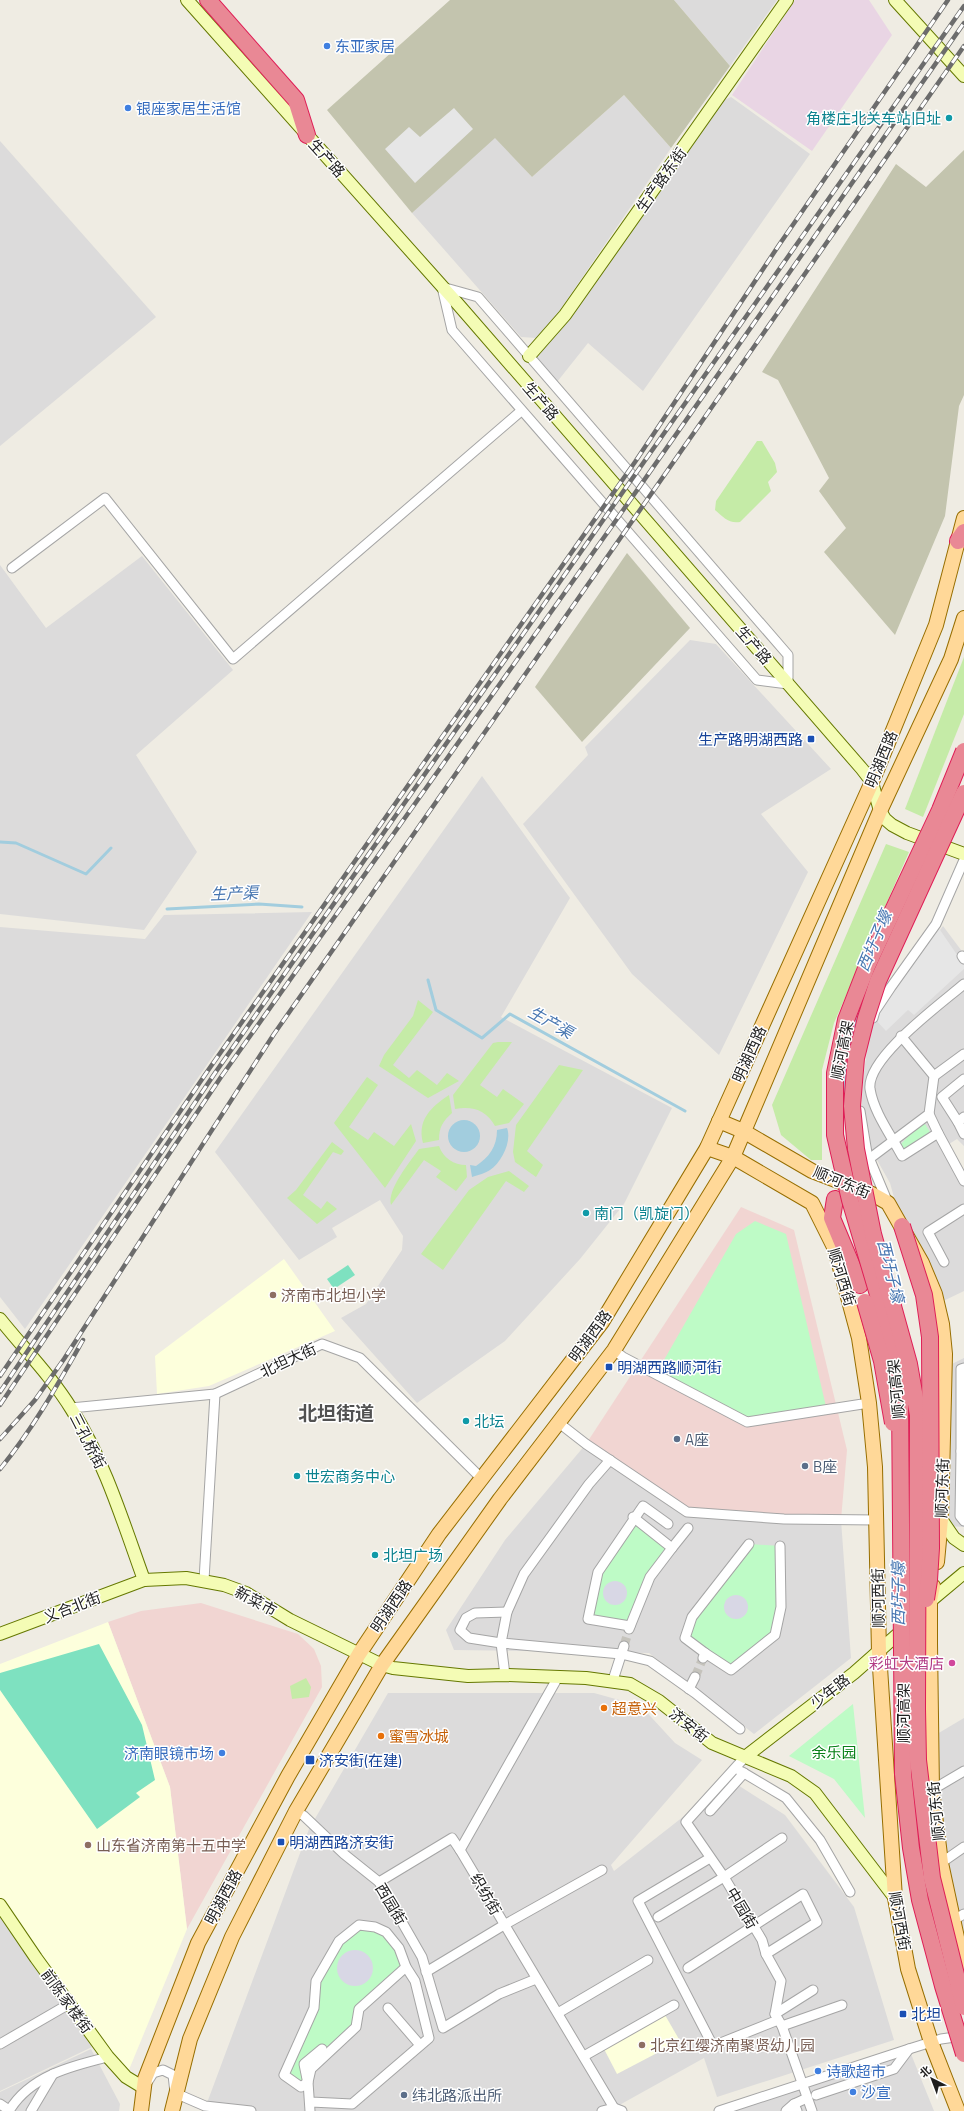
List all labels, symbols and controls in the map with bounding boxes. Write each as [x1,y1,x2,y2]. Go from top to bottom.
place label: 东亚家居 [335,35,395,58]
marker: 东亚家居 [322,41,332,51]
place label: 银座家居生活馆 [136,97,241,120]
marker: 银座家居生活馆 [123,103,133,113]
place label: 角楼庄北关车站旧址 [806,107,941,130]
marker: 角楼庄北关车站旧址 [944,113,954,123]
street label: 生产路 [303,134,351,182]
street label: 生产路东街 [630,143,692,217]
street label: 生产路 [518,376,564,426]
street label: 生产路 [731,620,777,670]
street label: 明湖西路 [859,727,903,791]
place label: 生产路明湖西路 [698,728,803,751]
marker: 生产路明湖西路 [806,734,816,744]
water label: 生产渠 [210,880,260,906]
water label: 西圩子壕 [850,904,899,975]
water label: 生产渠 [524,1000,580,1045]
street label: 顺河高架 [825,1018,859,1082]
street label: 明湖西路 [726,1022,772,1086]
street label: 顺河东街 [810,1160,874,1204]
place label: 南门（凯旋门） [594,1202,699,1225]
marker: 南门（凯旋门） [581,1208,591,1218]
water label: 西圩子壕 [872,1237,911,1308]
street label: 顺河西街 [822,1245,862,1309]
place label: 济南市北坦小学 [281,1284,386,1307]
marker: 济南市北坦小学 [268,1290,278,1300]
street label: 明湖西路 [563,1305,617,1367]
street label: 北坦大街 [256,1337,320,1383]
place label: 明湖西路顺河街 [617,1356,722,1379]
street label: 顺河高架 [881,1358,911,1420]
marker: 明湖西路顺河街 [604,1362,614,1372]
district label: 北坦街道 [298,1398,374,1427]
street label: 三孔桥街 [64,1409,112,1473]
place label: 北坛 [474,1410,504,1433]
marker: 北坛 [461,1416,471,1426]
place label: A座 [685,1428,709,1451]
marker: A座 [672,1434,682,1444]
place label: B座 [813,1455,837,1478]
street label: 顺河东街 [929,1458,955,1518]
marker: B座 [800,1461,810,1471]
place label: 世宏商务中心 [305,1465,395,1488]
marker: 世宏商务中心 [292,1471,302,1481]
place label: 北坦广场 [383,1544,443,1567]
marker: 北坦广场 [370,1550,380,1560]
water label: 西圩子壕 [886,1559,910,1626]
street label: 顺河西街 [866,1568,890,1628]
street label: 明湖西路 [365,1575,417,1637]
street label: 新菜市 [231,1580,281,1622]
street label: 义合北街 [40,1586,104,1628]
place label: 彩虹大酒店 [869,1652,944,1675]
marker: 彩虹大酒店 [947,1658,957,1668]
street label: 少年路 [805,1668,855,1714]
street label: 顺河高架 [892,1683,915,1743]
place label: 超意兴 [612,1697,657,1720]
street label: 济安街 [664,1702,714,1748]
marker: 超意兴 [599,1703,609,1713]
place label: 蜜雪冰城 [389,1725,449,1748]
marker: 蜜雪冰城 [376,1731,386,1741]
park label: 余乐园 [811,1741,857,1764]
place label: 济南眼镜市场 [124,1742,214,1765]
marker: 济南眼镜市场 [217,1748,227,1758]
place label: 济安街(在建) [319,1749,402,1772]
marker: 济安街(在建) [304,1754,316,1766]
street label: 顺河东街 [921,1780,951,1842]
place label: 明湖西路济安街 [289,1831,394,1854]
place label: 山东省济南第十五中学 [96,1834,246,1857]
marker: 明湖西路济安街 [276,1837,286,1847]
marker: 山东省济南第十五中学 [83,1840,93,1850]
street label: 明湖西路 [199,1865,247,1929]
street label: 织纺街 [465,1869,507,1919]
street label: 西园街 [370,1879,412,1929]
street label: 中园街 [721,1883,763,1933]
street label: 顺河西街 [883,1889,917,1953]
street label: 前陈家楼街 [36,1964,98,2038]
place label: 北坦 [911,2003,941,2026]
marker: 北坦 [898,2009,908,2019]
place label: 北京红缨济南聚贤幼儿园 [650,2034,815,2057]
marker: 北京红缨济南聚贤幼儿园 [637,2040,647,2050]
north arrow [912,2059,952,2099]
place label: 诗歌超市 [826,2060,886,2083]
text: 北 [916,2062,935,2081]
marker: 诗歌超市 [813,2066,823,2076]
place label: 沙宣 [861,2081,891,2104]
place label: 纬北路派出所 [412,2084,502,2107]
marker: 沙宣 [848,2087,858,2097]
marker: 纬北路派出所 [399,2090,409,2100]

